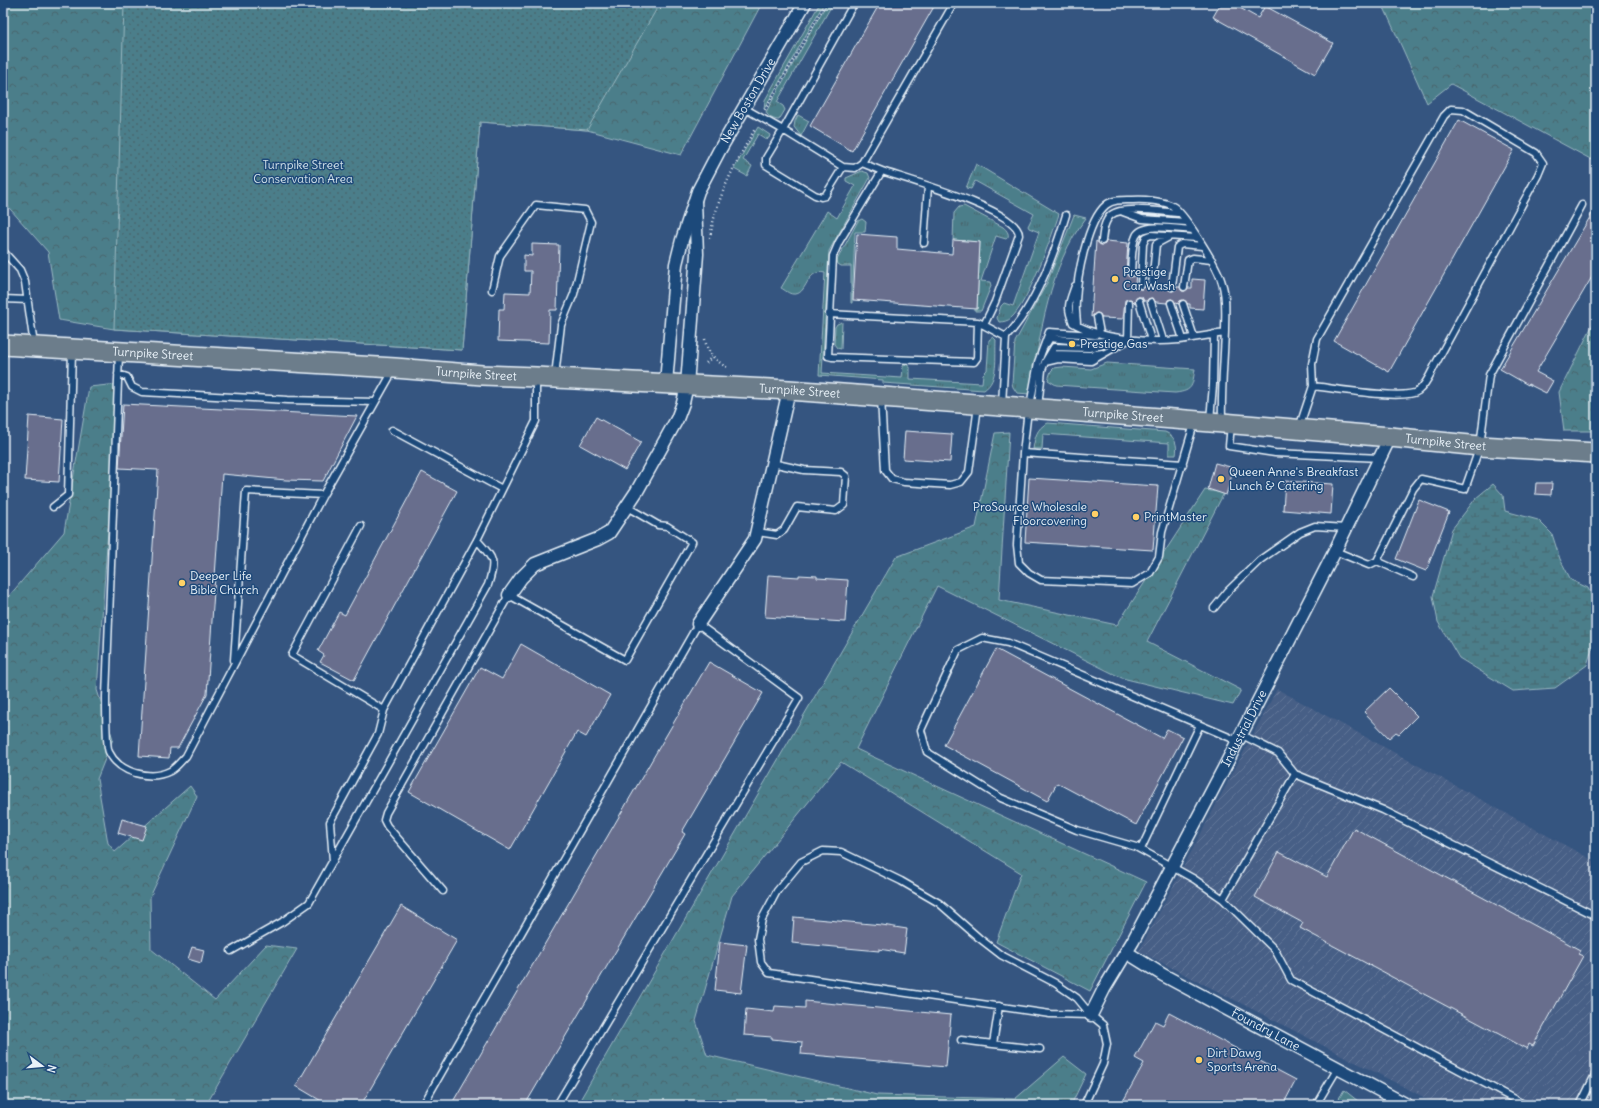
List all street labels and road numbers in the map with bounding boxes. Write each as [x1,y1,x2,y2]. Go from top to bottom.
street label: New Boston Drive [717,55,778,146]
street label: Turnpike Street [112,343,194,363]
street label: Turnpike Street [435,363,517,383]
street label: Turnpike Street [759,380,841,401]
street label: Turnpike Street [1082,404,1164,425]
street label: Turnpike Street [1404,431,1486,453]
street label: Industrial Drive [1218,687,1270,769]
street label: Foundry Lane [1229,1005,1303,1054]

